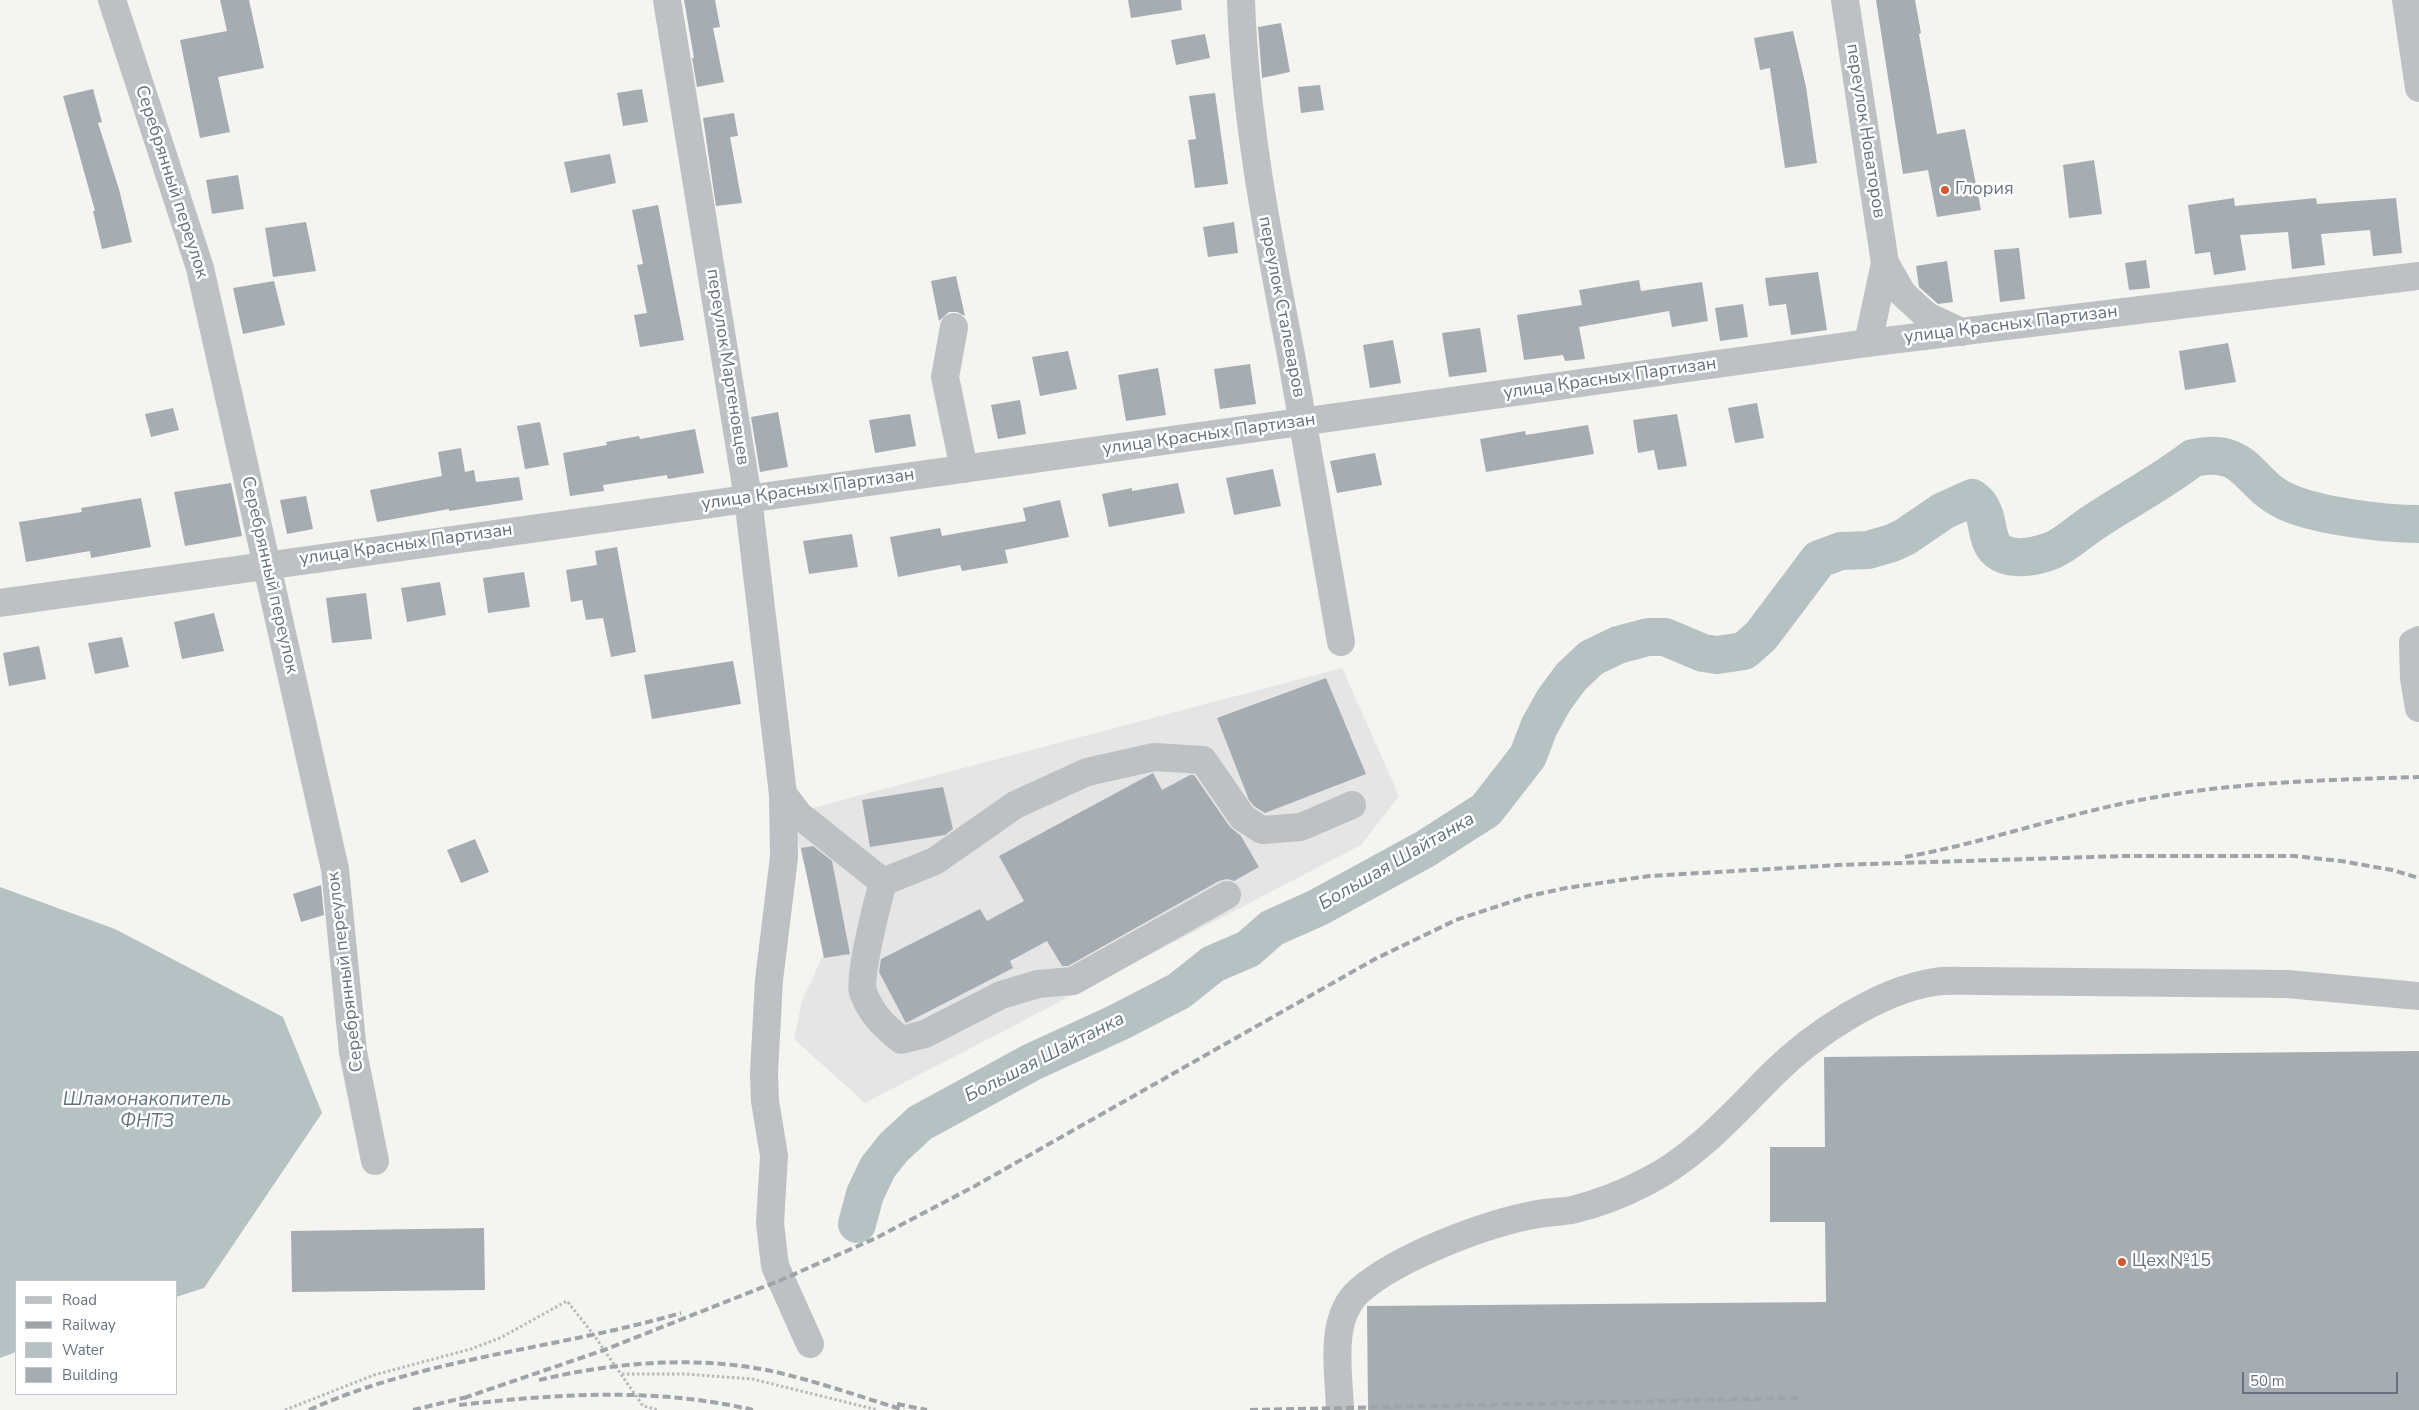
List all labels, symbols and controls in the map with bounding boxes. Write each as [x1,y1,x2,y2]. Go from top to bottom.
street label: переулок Новаторов [1841,42,1889,220]
street label: Серебрянный переулок [130,83,212,281]
place label: Глория [1955,179,2014,201]
marker: Глория [1939,184,1951,196]
street label: переулок Сталеваров [1253,215,1309,399]
street label: переулок Мартеновцев [701,267,753,467]
street label: улица Красных Партизан [1903,301,2119,349]
street label: улица Красных Партизан [1502,353,1718,405]
street label: улица Красных Партизан [1101,409,1317,461]
street label: улица Красных Партизан [700,464,916,516]
street label: Серебрянный переулок [236,474,302,676]
street label: улица Красных Партизан [298,519,514,571]
water label: Большая Шайтанка [1315,808,1479,916]
street label: Серебрянный переулок [323,871,369,1073]
water label: Большая Шайтанка [961,1008,1129,1108]
water label: Шламонакопитель ФНТЗ [63,1089,231,1133]
place label: Цех №15 [2132,1251,2211,1273]
marker: Цех №15 [2116,1256,2128,1268]
legend [15,1280,178,1395]
text: Road [62,1290,97,1310]
text: Railway [62,1315,116,1335]
text: Water [62,1340,104,1360]
scale bar [2244,1362,2400,1394]
text: Building [62,1365,118,1385]
text: 50 m [2250,1371,2285,1391]

